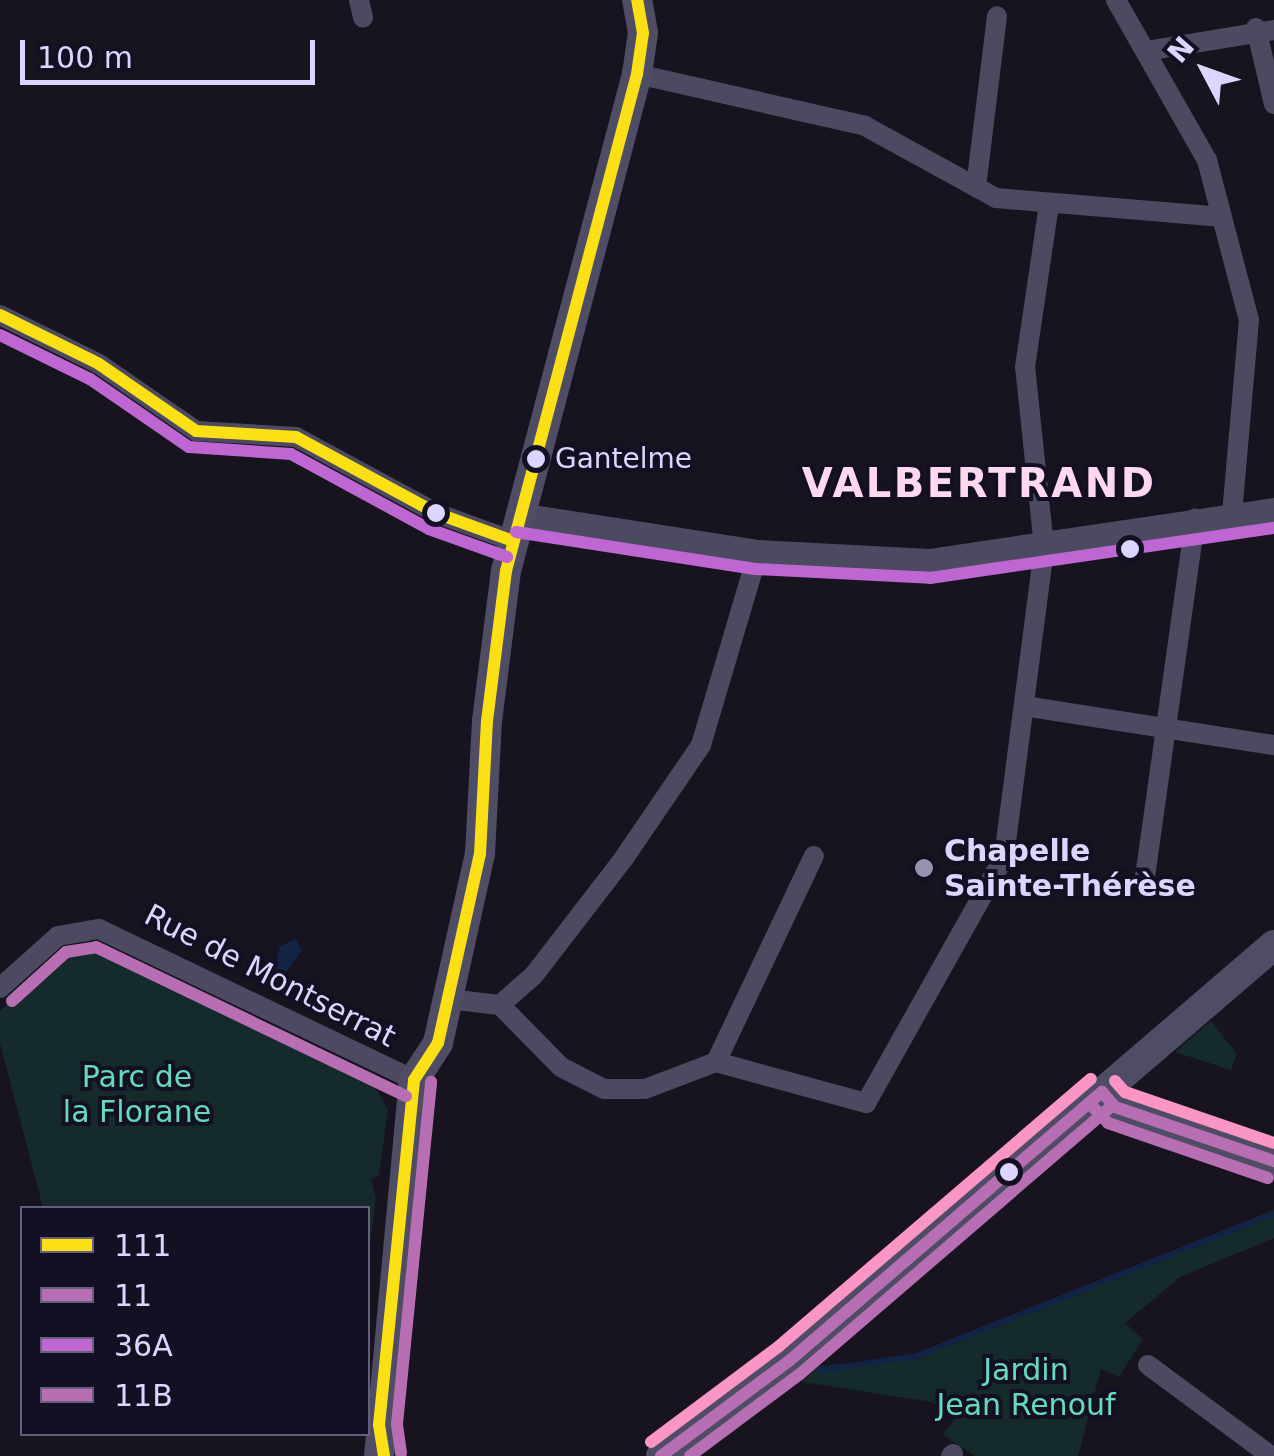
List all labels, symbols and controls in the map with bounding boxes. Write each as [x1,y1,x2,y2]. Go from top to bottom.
scale bar [25,20,320,82]
north arrow [1154,20,1254,120]
text: N [1161,30,1201,70]
text: 100 m [37,40,133,75]
place label: Gantelme [555,442,692,476]
marker: Gantelme [526,449,546,469]
district label: VALBERTRAND [802,459,1156,507]
unlabelled marker [426,503,446,523]
unlabelled marker [1120,539,1140,559]
place label: Chapelle Sainte-Thérèse [944,833,1196,904]
marker: Chapelle Sainte-Thérèse [913,857,935,879]
street label: Rue de Montserrat [138,897,402,1055]
park label: Parc de la Florane [63,1059,211,1130]
unlabelled marker [999,1162,1019,1182]
legend [20,1206,370,1436]
text: 111 [114,1228,171,1263]
text: 11 [114,1278,152,1313]
text: 36A [114,1328,173,1363]
park label: Jardin Jean Renouf [936,1352,1116,1422]
text: 11B [114,1378,173,1413]

